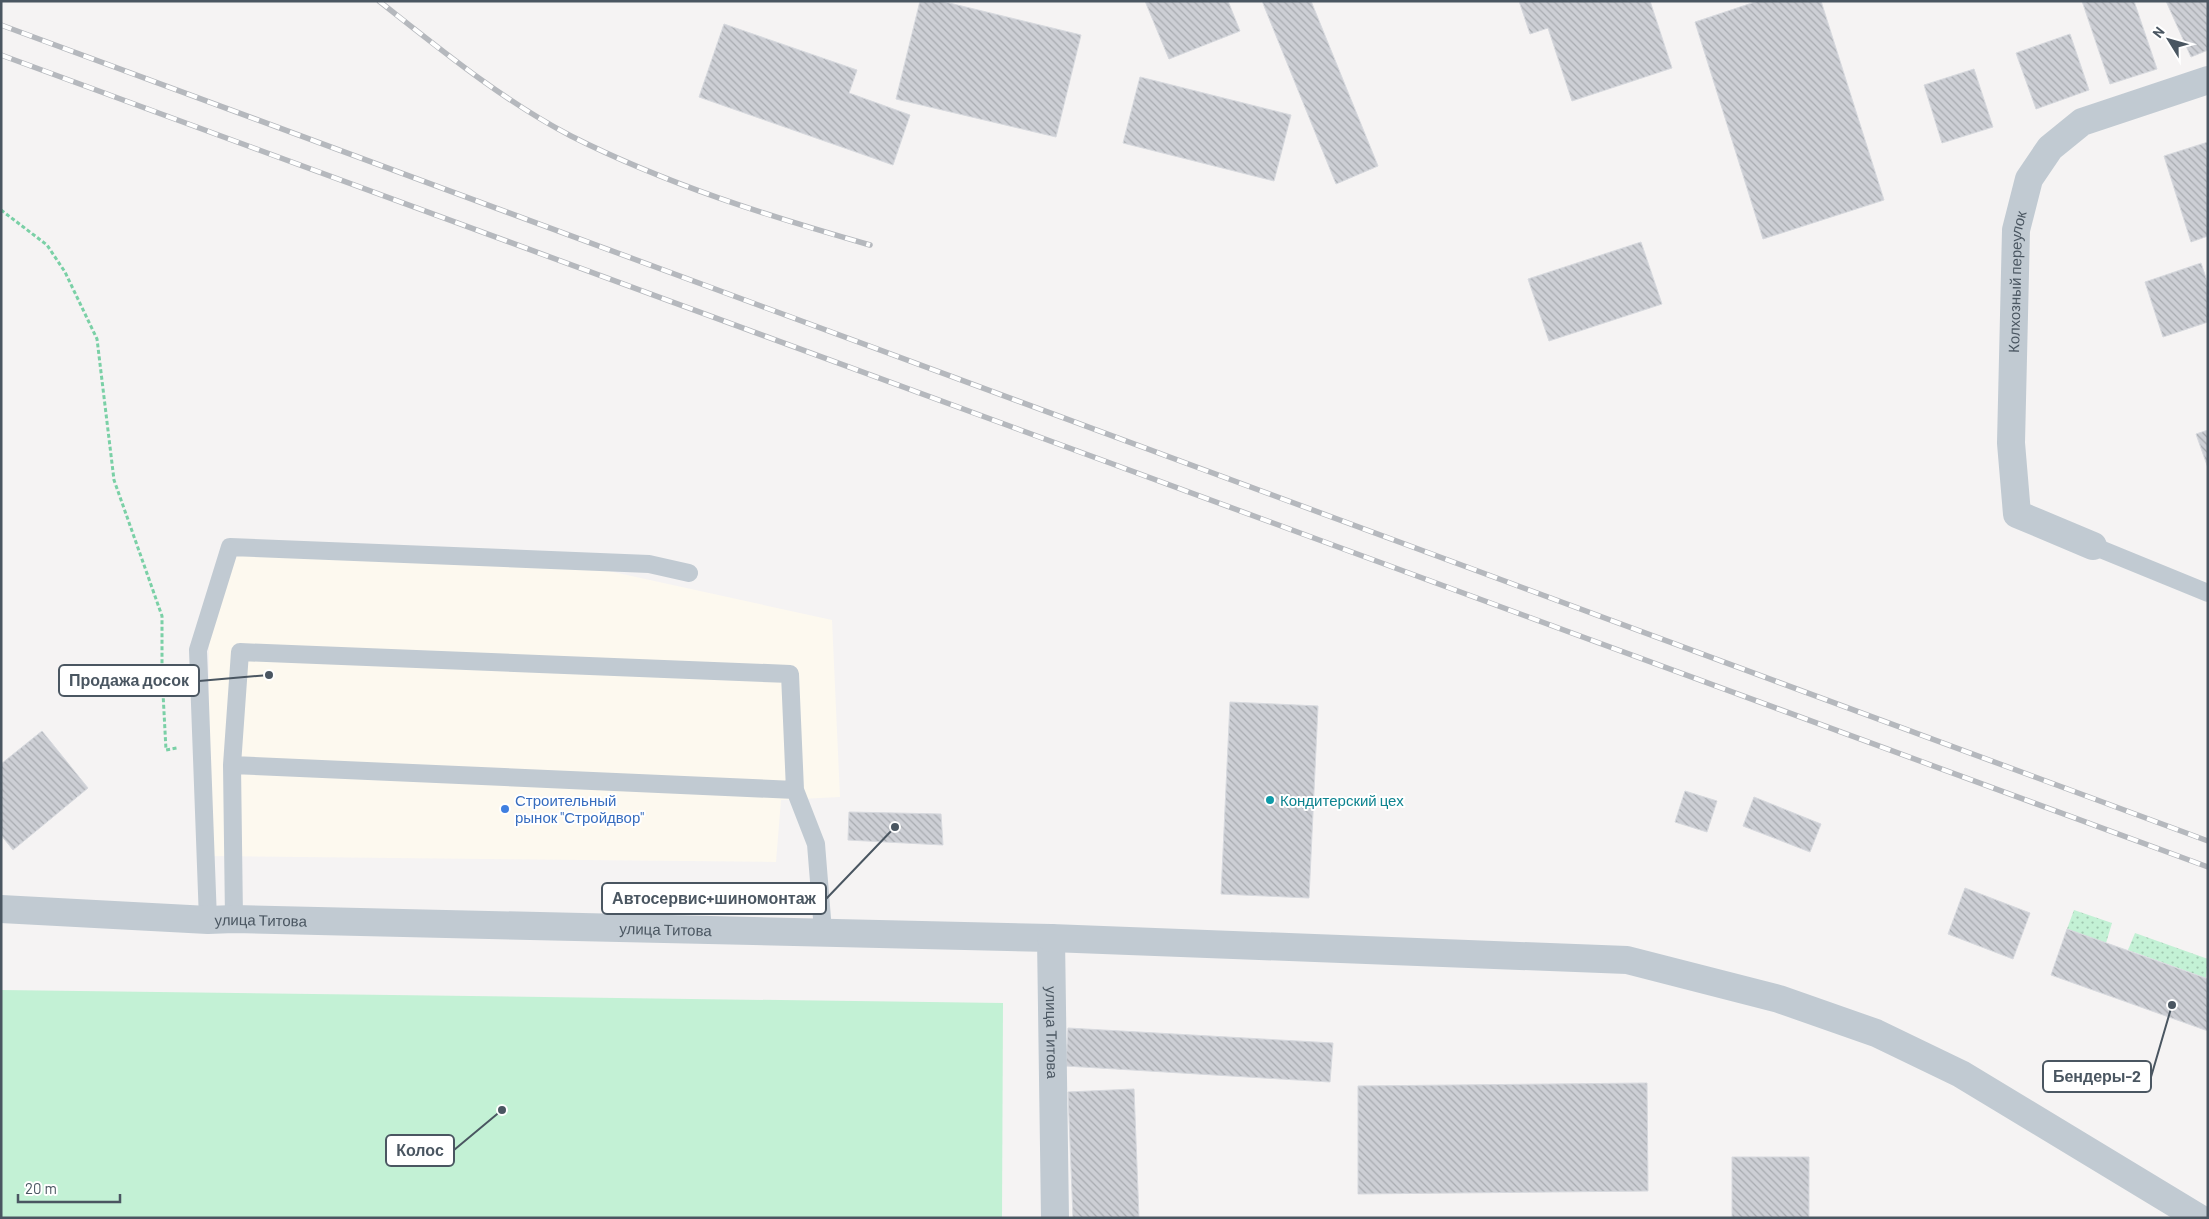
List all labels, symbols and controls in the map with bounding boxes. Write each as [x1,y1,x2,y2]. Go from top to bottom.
north arrow [2144,15,2194,65]
text: N [2149,23,2168,41]
street label: Колхозный переулок [2004,209,2030,353]
callout: Продажа досок [59,665,199,696]
text: Продажа досок [69,670,190,689]
place label: Строительный рынок "Стройдвор" [515,791,644,826]
place label: Кондитерский цех [1280,791,1404,809]
marker: Кондитерский цех [1264,794,1276,806]
marker: Строительный рынок "Стройдвор" [499,803,511,815]
callout: Автосервис+шиномонтаж [602,883,826,914]
text: Автосервис+шиномонтаж [612,888,817,907]
street label: улица Титова [214,910,308,930]
street label: улица Титова [619,919,713,939]
street label: улица Титова [1043,986,1062,1079]
callout: Бендеры-2 [2043,1061,2151,1092]
text: Бендеры-2 [2053,1066,2141,1085]
callout: Колос [386,1135,454,1166]
text: Колос [396,1140,444,1159]
scale bar [18,1172,120,1204]
text: 20 m [25,1179,57,1197]

